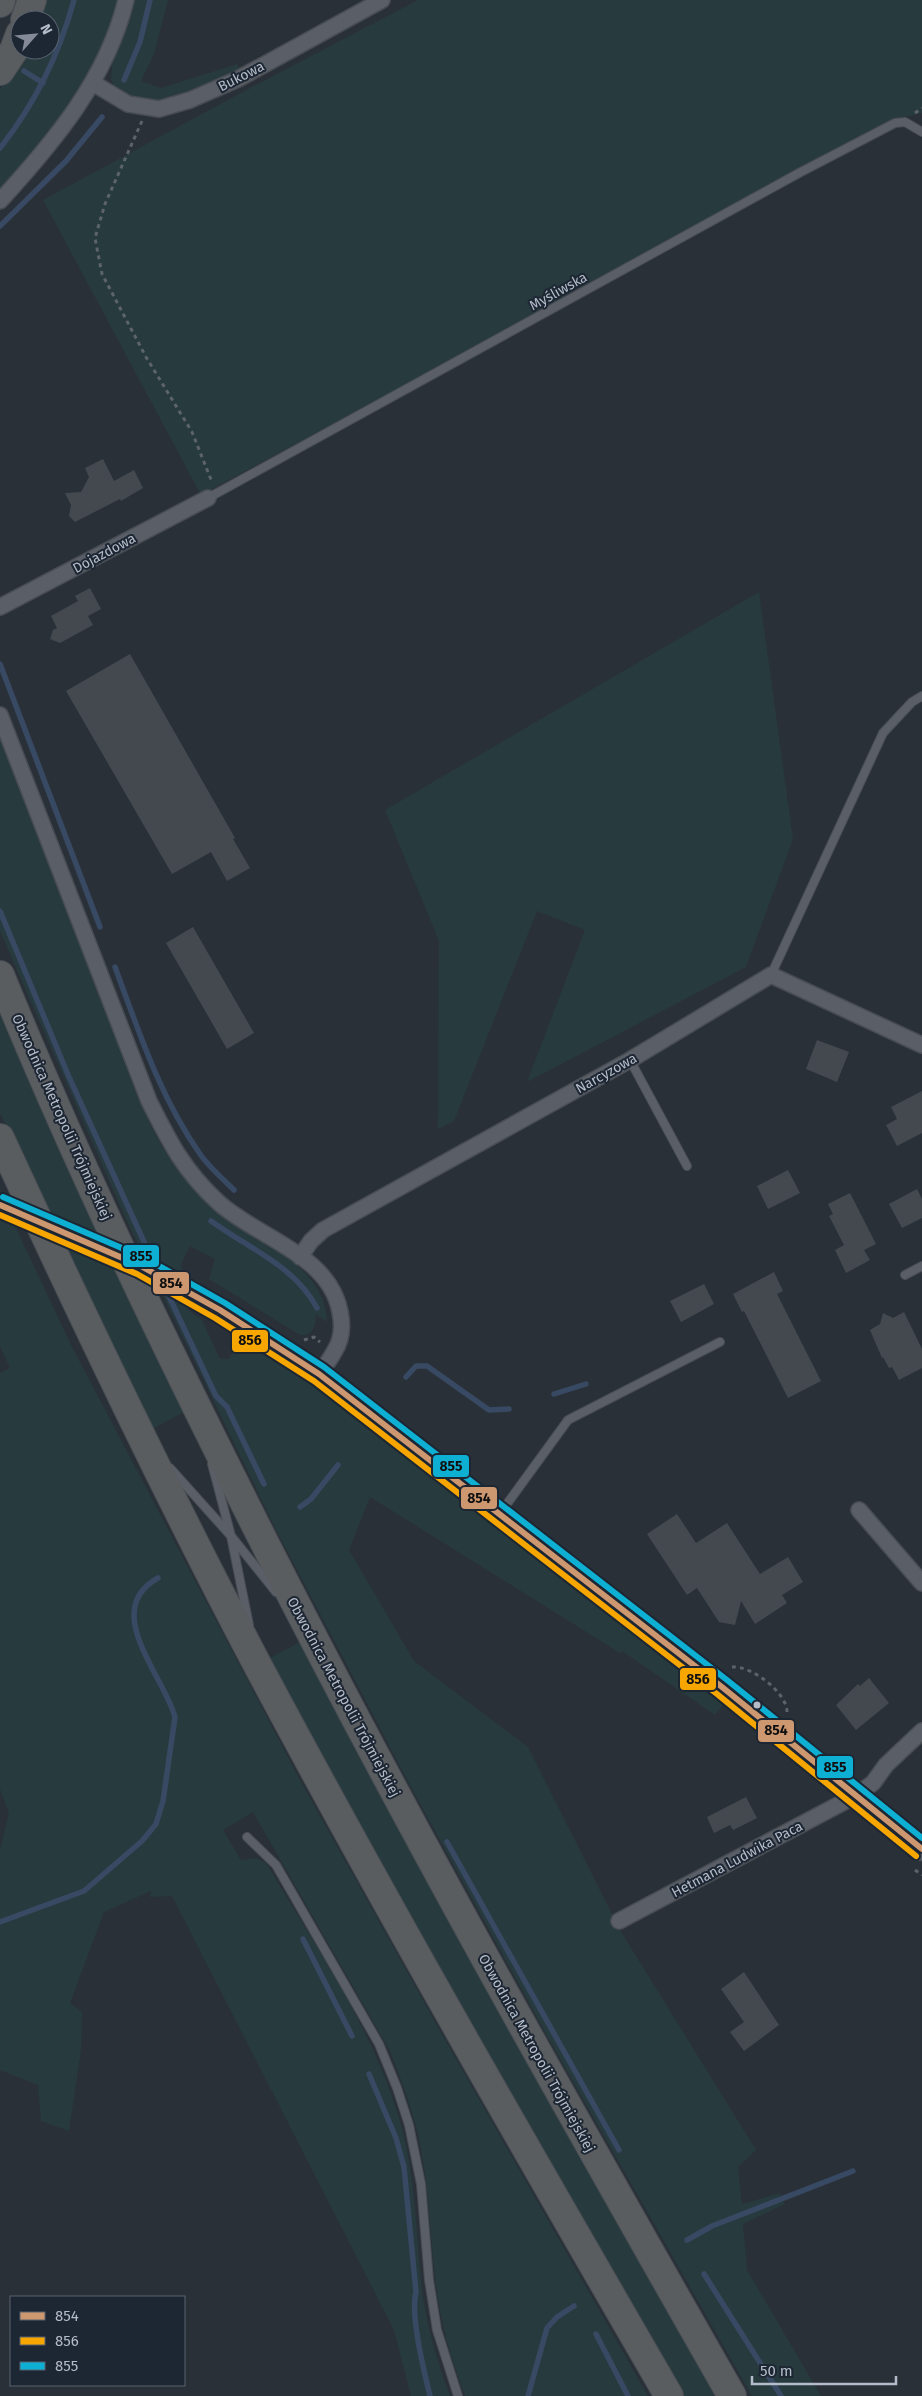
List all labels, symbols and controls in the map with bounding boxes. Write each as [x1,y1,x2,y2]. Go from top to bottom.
north arrow [10,10,60,60]
text: N [36,21,56,37]
street label: Bukowa [215,58,267,95]
street label: Myśliwska [526,269,590,314]
street label: Dojazdowa [70,530,139,577]
street label: Obwodnica Metropolii Trójmiejskiej [8,1011,115,1223]
street label: Narcyzowa [573,1050,640,1097]
line badge: 855 [122,1244,160,1268]
text: 855 [129,1248,153,1265]
line badge: 854 [152,1271,190,1295]
text: 854 [159,1275,183,1292]
line badge: 856 [231,1329,269,1353]
text: 856 [238,1332,262,1349]
line badge: 855 [432,1454,470,1478]
text: 855 [439,1458,463,1475]
line badge: 854 [460,1486,498,1510]
text: 854 [467,1490,491,1507]
street label: Obwodnica Metropolii Trójmiejskiej [283,1594,404,1800]
line badge: 856 [679,1667,717,1691]
text: 856 [686,1671,710,1688]
unlabelled marker [752,1700,762,1710]
line badge: 854 [757,1719,795,1743]
text: 854 [764,1722,788,1739]
line badge: 855 [816,1755,854,1779]
text: 855 [823,1759,847,1776]
street label: Hetmana Ludwika Paca [669,1818,806,1901]
street label: Obwodnica Metropolii Trójmiejskiej [475,1951,598,2155]
legend [10,2296,185,2386]
text: 854 [55,2307,79,2325]
text: 856 [55,2332,79,2350]
scale bar [752,2354,896,2386]
text: 855 [55,2357,78,2375]
text: 50 m [760,2362,793,2380]

